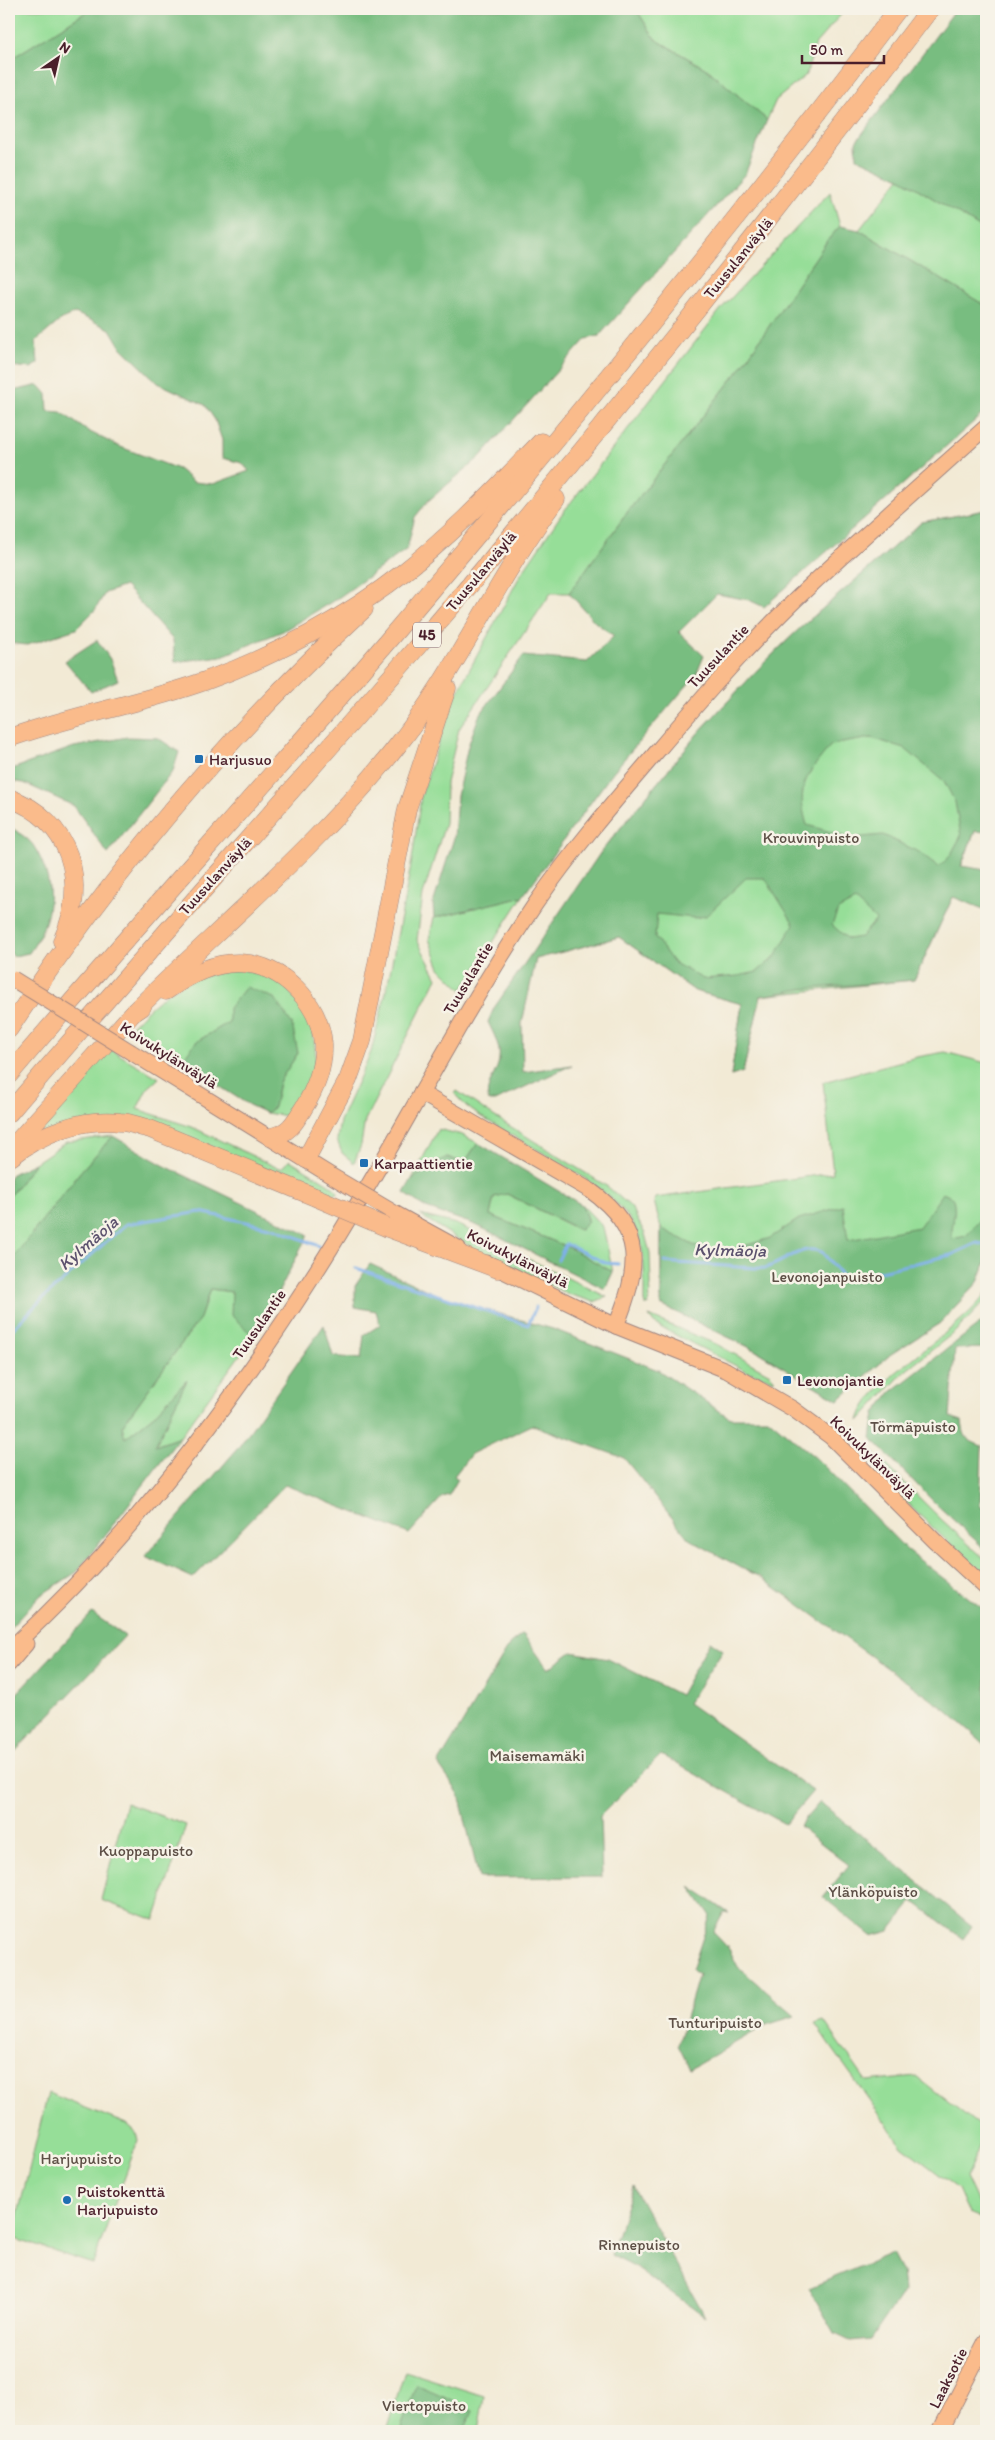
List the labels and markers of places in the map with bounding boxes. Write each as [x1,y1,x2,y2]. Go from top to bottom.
place label: Harjusuo [209,750,272,769]
marker: Harjusuo [193,753,205,765]
place label: Karpaattientie [374,1154,473,1173]
marker: Karpaattientie [358,1157,370,1169]
place label: Levonojantie [797,1371,884,1390]
marker: Levonojantie [781,1374,793,1386]
place label: Puistokenttä Harjupuisto [77,2182,166,2219]
marker: Puistokenttä Harjupuisto [61,2194,73,2206]

